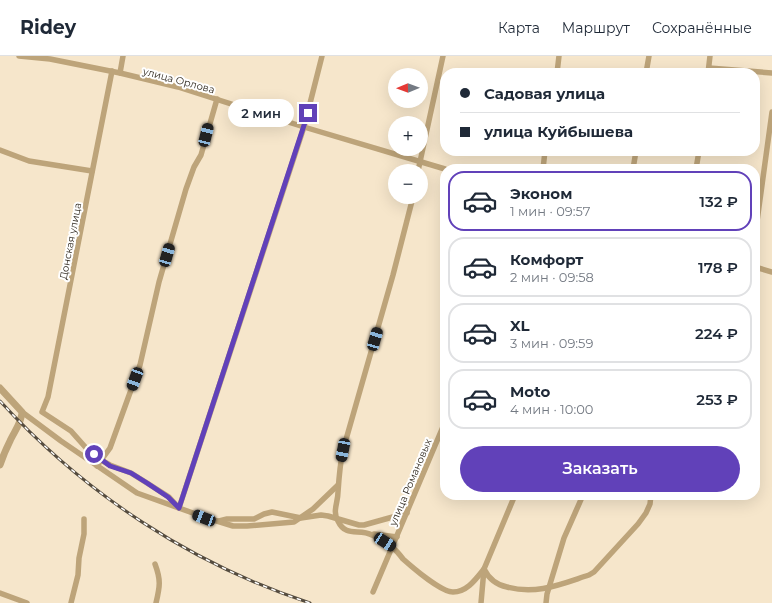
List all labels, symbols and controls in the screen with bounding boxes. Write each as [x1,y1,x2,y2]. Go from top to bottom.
text: Ridey [20,16,76,39]
text: Карта [498,19,540,37]
text: Маршрут [562,19,630,37]
text: Сохранённые [652,19,752,37]
street label: улица Орлова [141,64,216,96]
north arrow [388,68,428,108]
map controls [388,68,428,204]
text: Садовая улица [484,84,605,103]
callout: 2 мин [228,99,294,127]
route end [299,104,317,122]
text: 2 мин [241,105,281,121]
button: + [388,116,428,156]
car [197,122,215,148]
text: улица Куйбышева [484,122,633,141]
button: − [388,164,428,204]
icon: car [462,183,498,219]
text: Эконом [510,184,572,203]
text: 132 ₽ [699,192,738,211]
street label: Донская улица [57,202,84,281]
text: 1 мин · 09:57 [510,203,590,219]
car [158,242,176,268]
icon: car [462,249,498,285]
text: Комфорт [510,250,583,269]
text: 178 ₽ [698,258,738,277]
text: 2 мин · 09:58 [510,269,594,285]
icon: car [462,315,498,351]
text: XL [510,316,529,335]
text: 224 ₽ [695,324,738,343]
car [366,326,384,352]
text: 3 мин · 09:59 [510,335,593,351]
car [125,366,145,392]
icon: car [462,381,498,417]
text: Moto [510,382,550,401]
text: 253 ₽ [696,390,738,409]
text: 4 мин · 10:00 [510,401,593,417]
street label: улица Романовых [386,436,435,529]
car [335,437,351,463]
route start [85,445,103,463]
button: Заказать [460,446,740,492]
car [191,508,217,528]
car [372,530,398,554]

